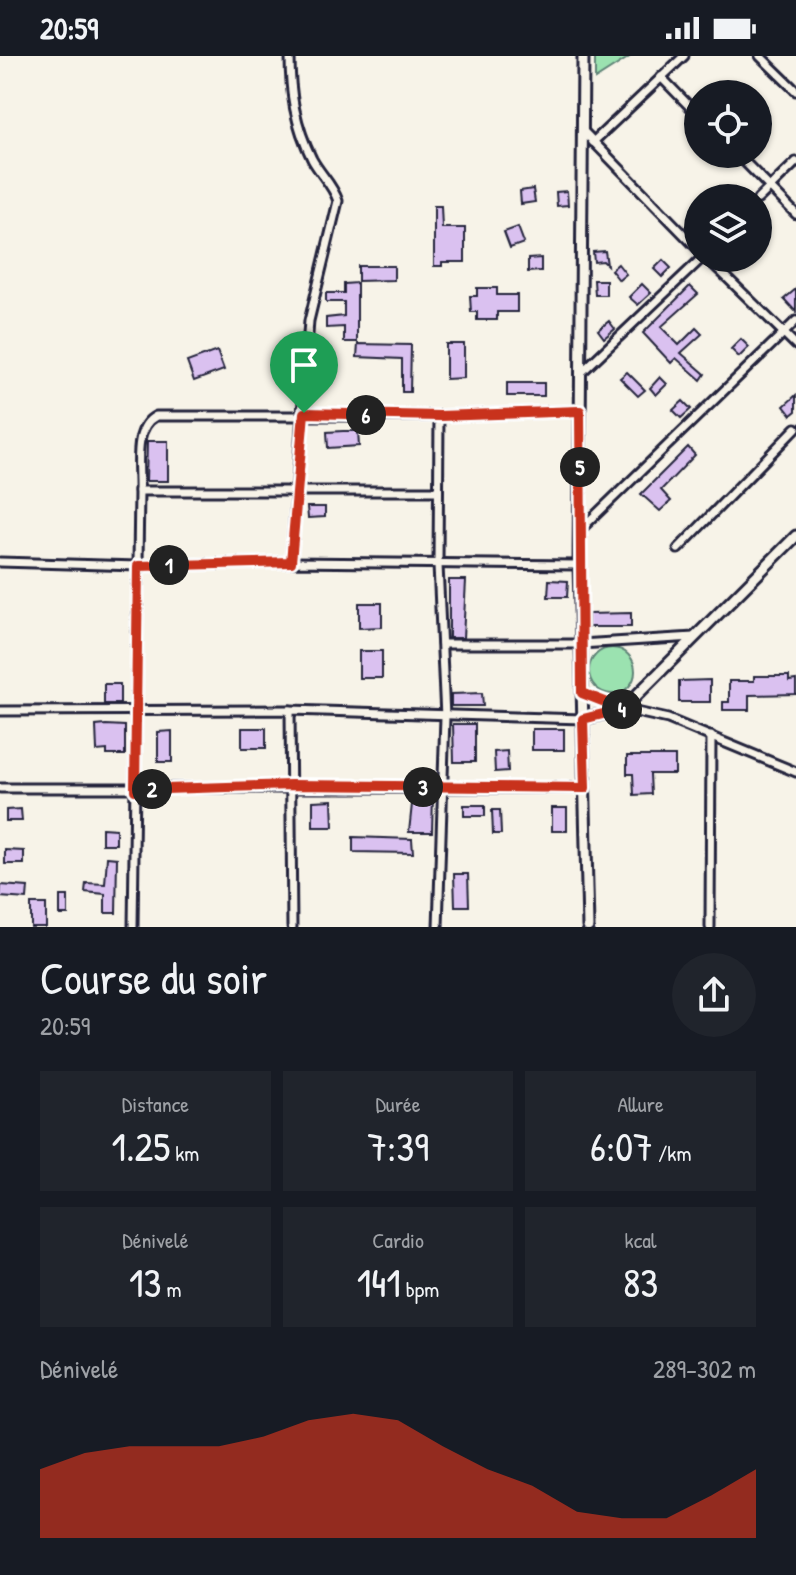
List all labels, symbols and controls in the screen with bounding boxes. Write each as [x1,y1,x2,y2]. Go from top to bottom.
text: 20:59 [40,8,98,48]
map controls [684,80,772,272]
button: locate [684,80,772,168]
button: layers [684,184,772,272]
pin [270,331,338,413]
icon: arrive [282,343,326,387]
pin: 6 [346,395,386,435]
text: 6 [362,400,370,430]
pin: 5 [560,447,600,487]
text: 5 [575,452,585,482]
pin: 1 [149,545,189,585]
text: 1 [165,550,173,580]
pin: 4 [602,689,642,729]
text: 4 [618,694,626,724]
pin: 3 [403,767,443,807]
pin: 2 [132,769,172,809]
text: 3 [418,772,428,802]
text: 2 [147,774,157,804]
text: Course du soir [40,948,267,1008]
button: share [672,953,756,1037]
text: 20:59 [40,1008,90,1043]
text: Distance [122,1089,189,1119]
text: Durée [375,1089,421,1119]
text: Allure [618,1089,664,1119]
text: 1.25 [111,1119,170,1173]
text: 7:39 [367,1119,429,1173]
text: 6:07 [590,1119,653,1173]
text: km [170,1138,199,1168]
text: /km [653,1138,691,1168]
text: Dénivelé [122,1225,188,1255]
text: Cardio [372,1225,424,1255]
text: kcal [625,1225,657,1255]
text: 13 [129,1255,162,1309]
text: 141 [357,1255,401,1309]
text: 83 [623,1255,658,1309]
text: m [162,1274,182,1304]
text: bpm [401,1274,439,1304]
text: Dénivelé [40,1351,118,1386]
text: 289–302 m [653,1351,756,1386]

